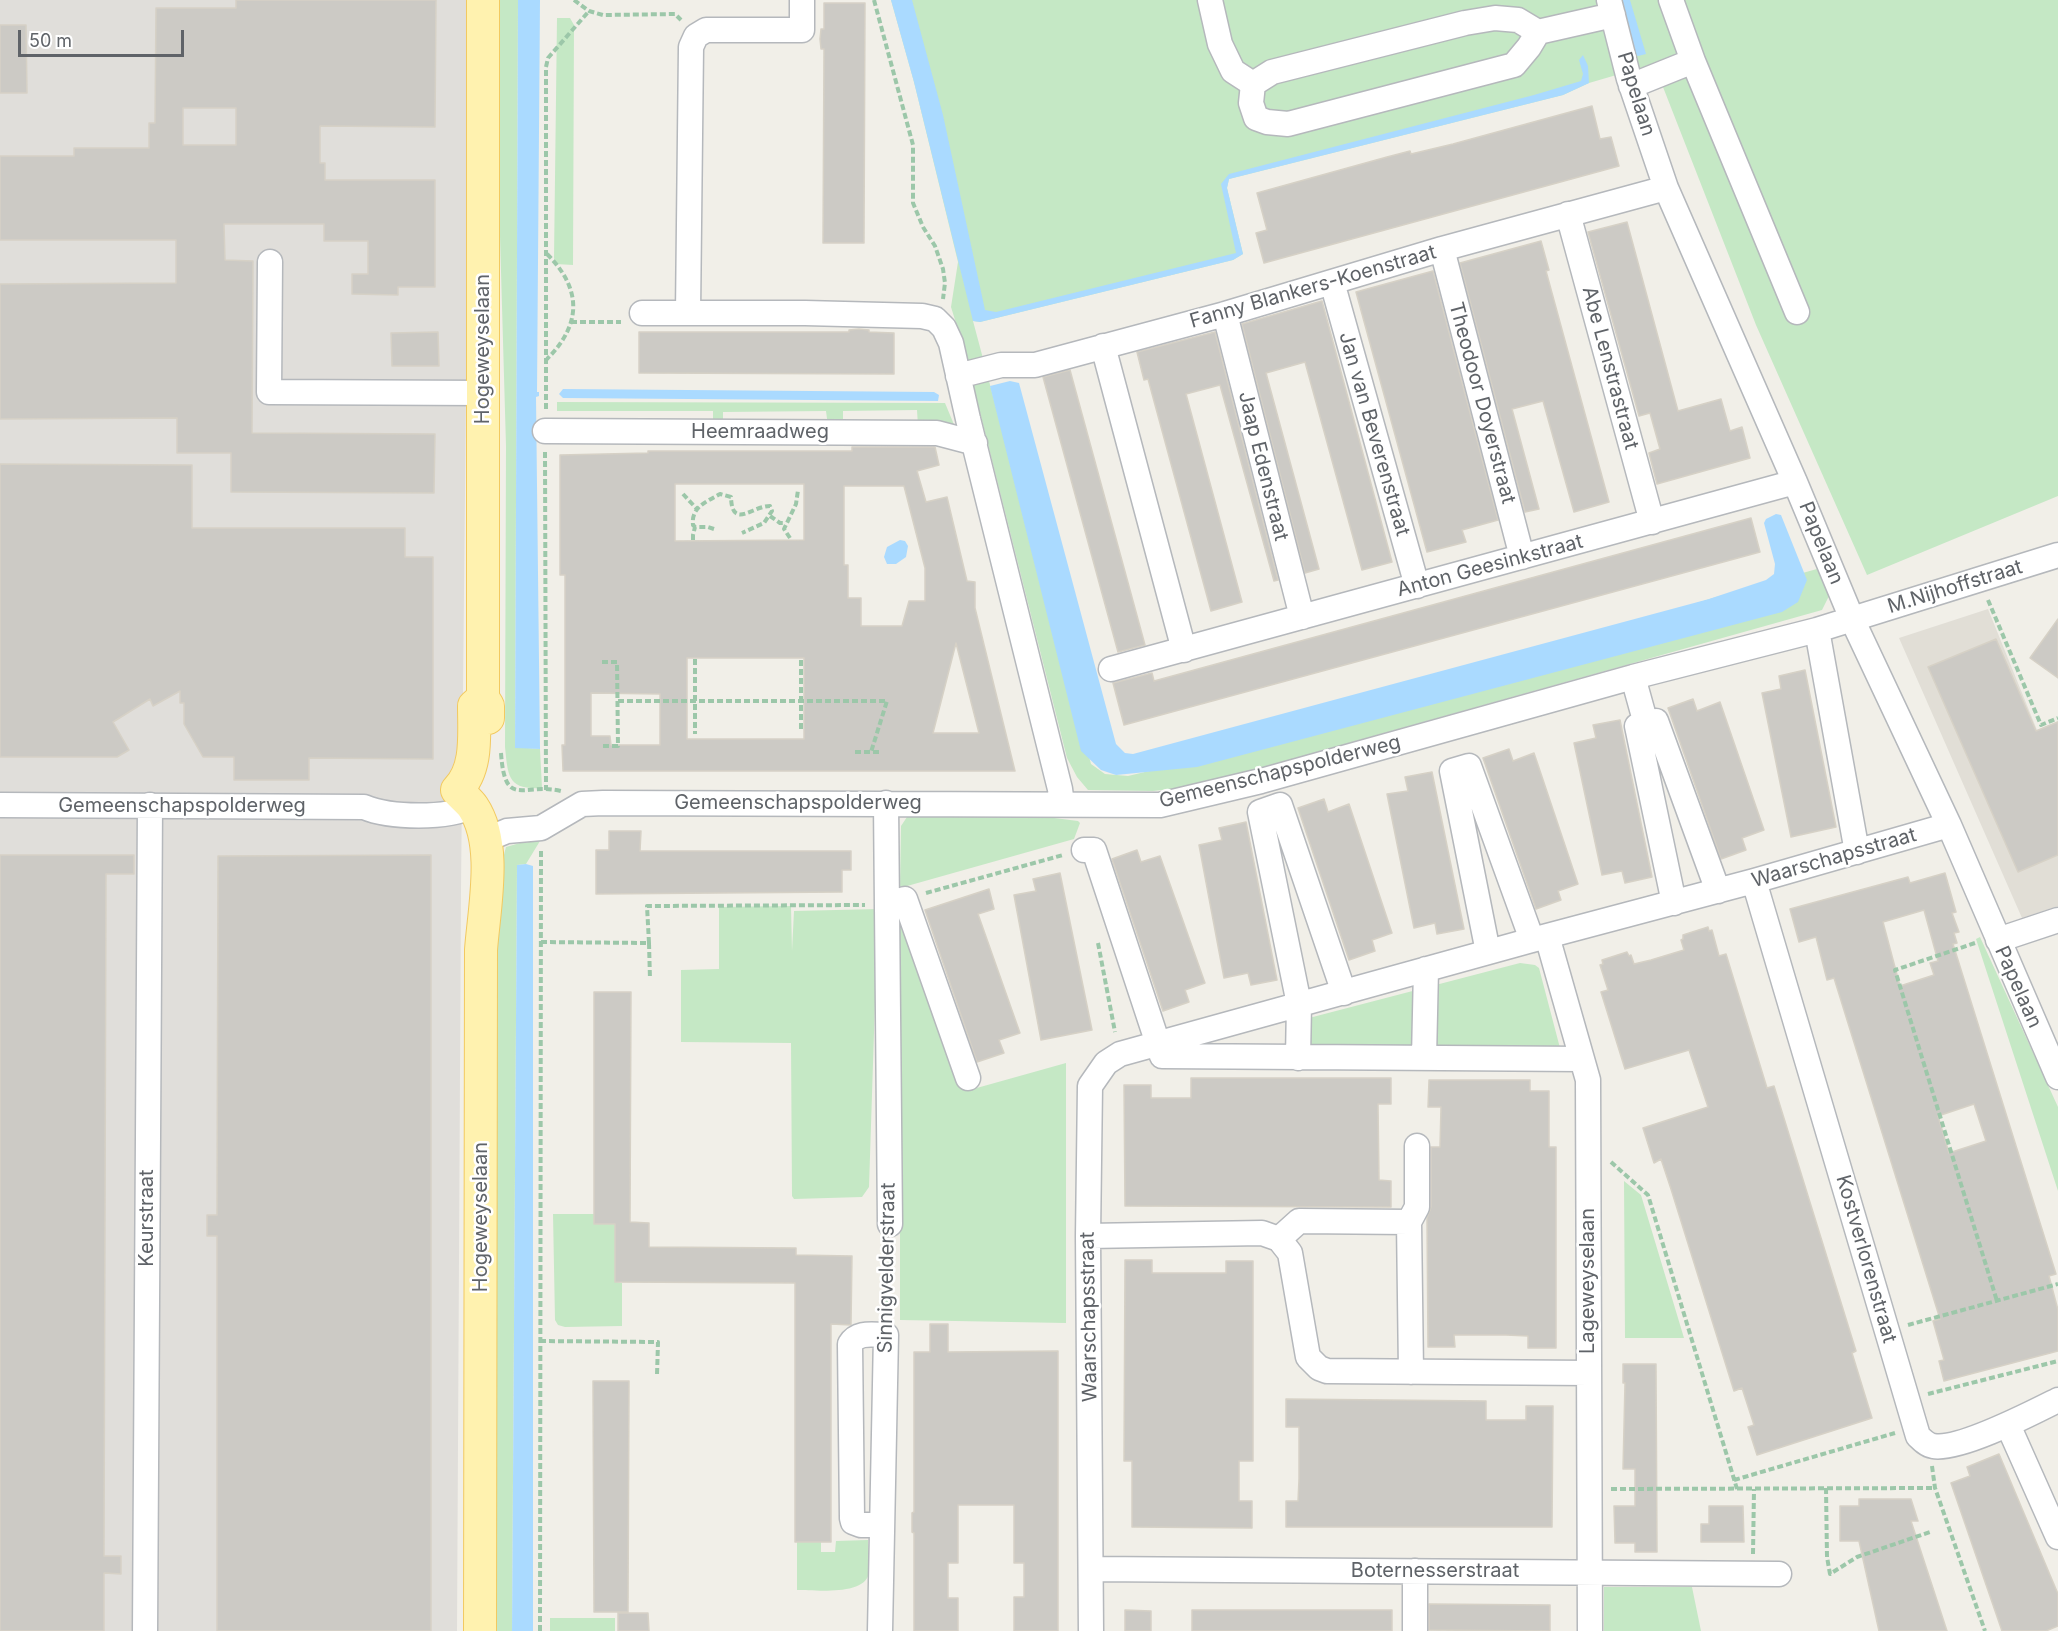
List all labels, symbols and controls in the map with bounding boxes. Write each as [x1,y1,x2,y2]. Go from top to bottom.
scale bar [21,18,188,56]
text: 50 m [29,30,72,51]
street label: Papelaan [1612,49,1660,139]
street label: Fanny Blankers-Koenstraat [1187,240,1439,334]
street label: Hogeweyselaan [471,274,495,424]
street label: Abe Lenstrastraat [1577,284,1643,452]
street label: Theodoor Doyerstraat [1444,300,1520,506]
street label: Jan van Beverenstraat [1333,329,1415,539]
street label: Jaap Edenstraat [1233,389,1293,543]
street label: Heemraadweg [691,420,829,444]
street label: Papelaan [1794,498,1848,588]
street label: Anton Geesinkstraat [1394,530,1586,602]
street label: M.Nijhoffstraat [1885,555,2025,619]
street label: Gemeenschapspolderweg [1157,730,1403,814]
street label: Gemeenschapspolderweg [674,791,922,815]
street label: Gemeenschapspolderweg [58,794,306,818]
street label: Waarschapsstraat [1749,823,1919,893]
street label: Papelaan [1989,942,2047,1032]
street label: Hogeweyselaan [469,1142,493,1292]
street label: Keurstraat [135,1169,159,1267]
street label: Kostverlorenstraat [1831,1172,1901,1346]
street label: Sinnigvelderstraat [874,1182,900,1354]
street label: Lageweyselaan [1576,1208,1600,1354]
street label: Waarschapsstraat [1076,1232,1102,1402]
street label: Boternesserstraat [1351,1559,1519,1583]

